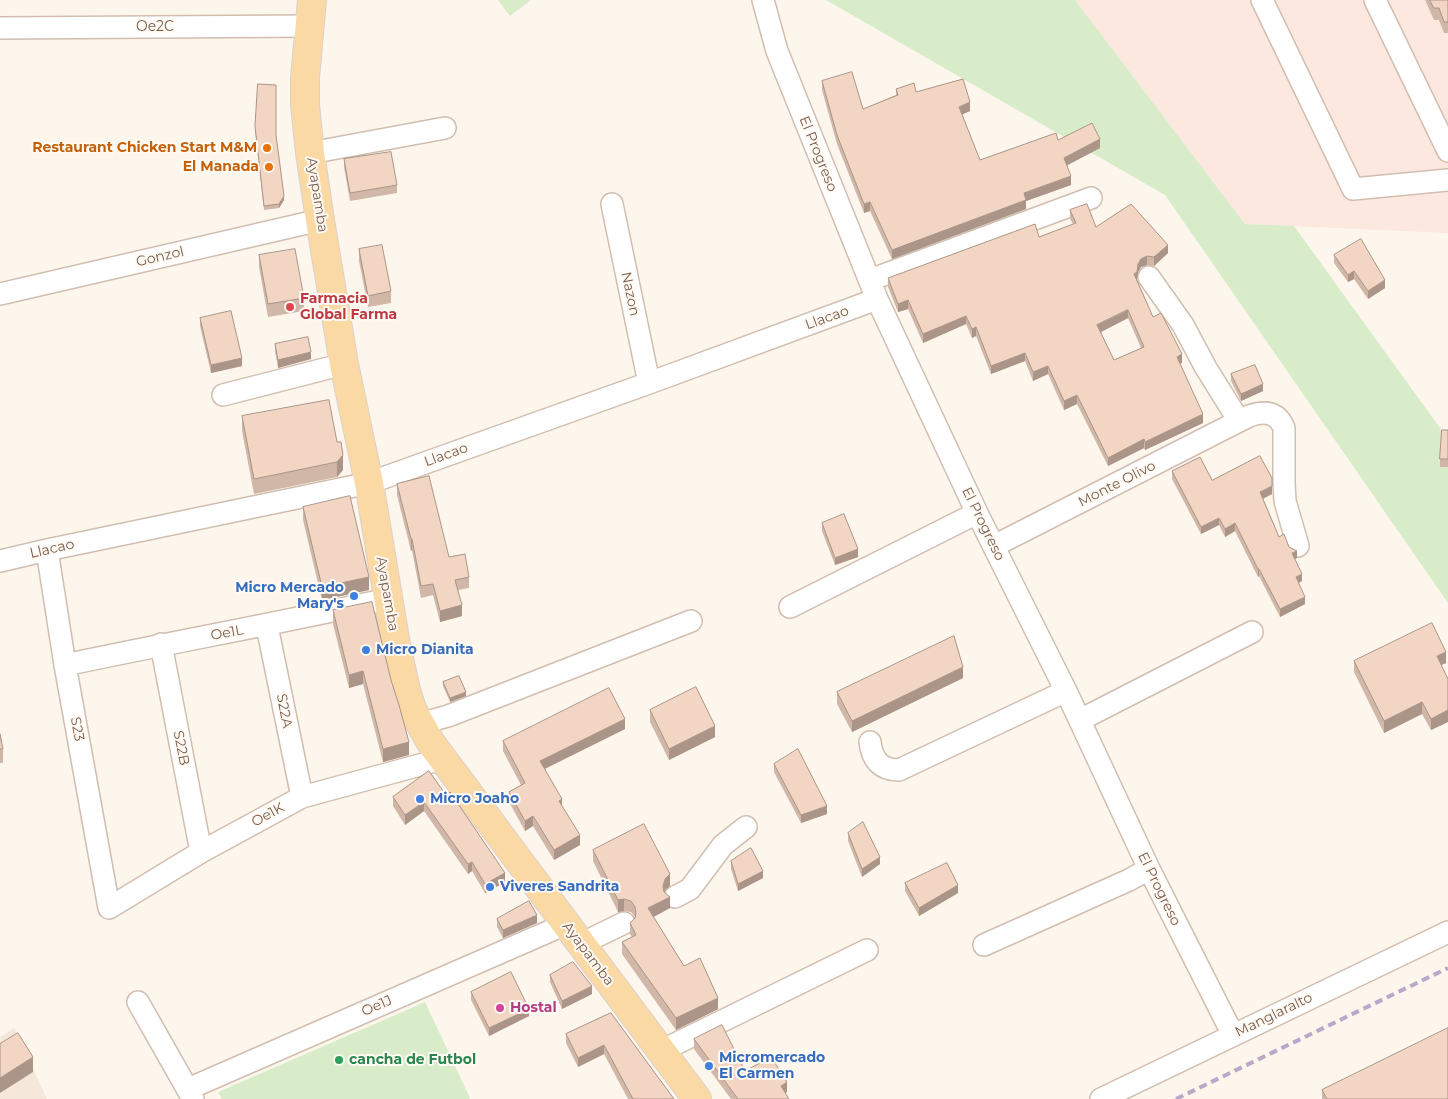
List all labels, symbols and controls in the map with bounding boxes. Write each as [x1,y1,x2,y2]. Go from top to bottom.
street label: Oe2C [136,19,174,35]
street label: El Progreso [795,114,841,194]
place label: Restaurant Chicken Start M&M [32,140,257,156]
marker: Restaurant Chicken Start M&M [261,142,273,154]
street label: Ayapamba [303,156,331,234]
place label: El Manada [183,159,259,175]
marker: El Manada [263,161,275,173]
street label: Gonzol [134,243,186,271]
street label: Nazon [617,270,643,318]
place label: Farmacia Global Farma [300,291,397,324]
marker: Farmacia Global Farma [284,301,296,313]
street label: Llacao [803,302,851,334]
street label: Llacao [422,439,470,471]
street label: Monte Olivo [1076,457,1158,511]
street label: El Progreso [958,484,1008,564]
street label: Llacao [28,536,76,562]
street label: Ayapamba [372,555,402,633]
place label: Micro Mercado Mary's [235,580,344,612]
marker: Micro Mercado Mary's [348,590,360,602]
street label: Oe1L [209,622,245,644]
place label: Micro Dianita [376,642,474,658]
marker: Micro Dianita [360,644,372,656]
street label: S22A [272,692,296,730]
street label: S23 [67,715,87,743]
street label: S22B [169,729,193,767]
place label: Micro Joaho [430,791,519,807]
marker: Micro Joaho [414,793,426,805]
street label: Oe1K [249,799,287,831]
street label: El Progreso [1134,849,1184,929]
place label: Viveres Sandrita [500,879,619,895]
marker: Viveres Sandrita [484,881,496,893]
street label: Ayapamba [559,919,617,989]
street label: Manglaralto [1233,989,1315,1041]
street label: Oe1J [359,992,395,1020]
place label: Hostal [510,1000,557,1016]
marker: Hostal [494,1002,506,1014]
place label: Micromercado El Carmen [719,1050,825,1082]
place label: cancha de Futbol [349,1052,476,1068]
marker: cancha de Futbol [333,1054,345,1066]
marker: Micromercado El Carmen [703,1060,715,1072]

